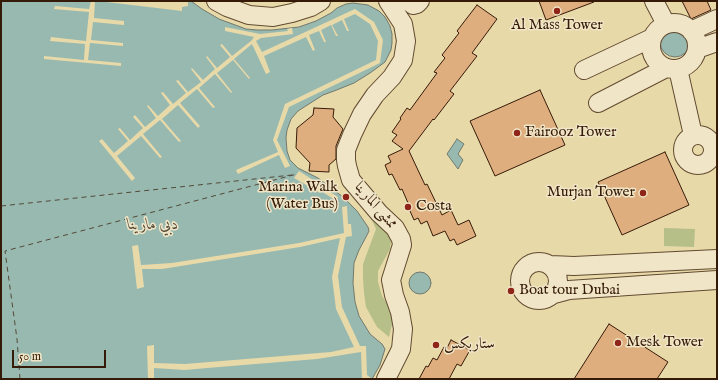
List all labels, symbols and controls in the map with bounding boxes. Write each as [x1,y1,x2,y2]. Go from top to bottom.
marker: Al Mass Tower [552,6,562,16]
place label: Al Mass Tower [511,17,603,35]
place label: Fairooz Tower [525,124,616,142]
marker: Fairooz Tower [512,128,522,138]
place label: Marina Walk (Water Bus) [258,179,338,214]
street label: ممشى المارينا [350,179,400,233]
place label: Murjan Tower [547,184,635,202]
marker: Murjan Tower [638,188,648,198]
marker: Marina Walk (Water Bus) [341,192,351,202]
place label: Costa [416,198,452,216]
marker: Costa [403,202,413,212]
water label: دبي مارينا [128,216,178,236]
place label: Boat tour Dubai [519,282,620,300]
marker: Boat tour Dubai [506,286,516,296]
place label: Mesk Tower [626,334,703,352]
place label: ستاربكس [444,336,495,354]
marker: Mesk Tower [613,338,623,348]
marker: ستاربكس [431,340,441,350]
scale bar [14,342,108,368]
text: 50 m [19,349,41,364]

